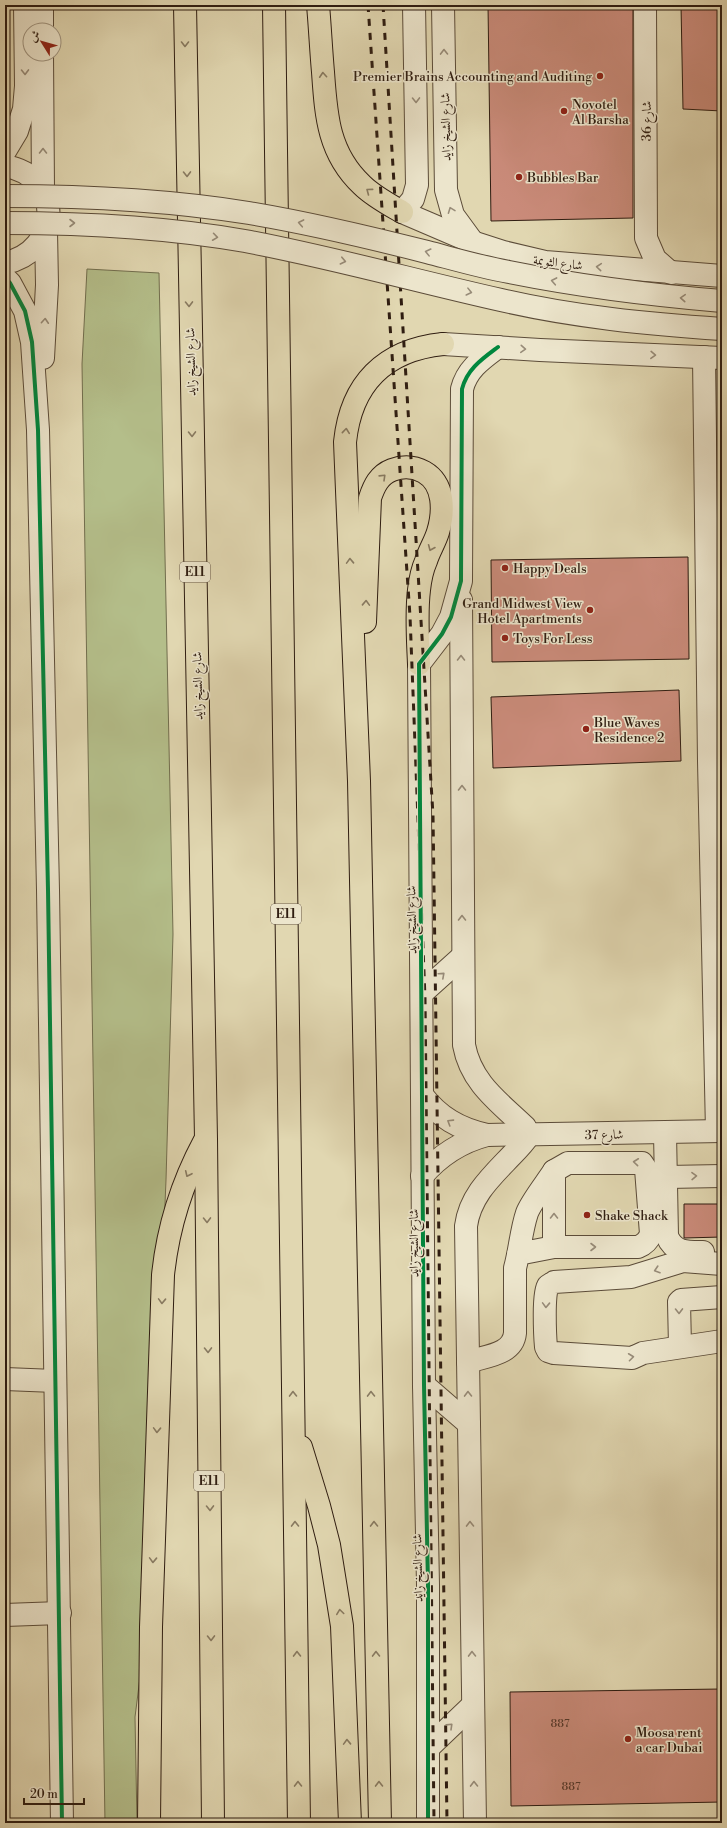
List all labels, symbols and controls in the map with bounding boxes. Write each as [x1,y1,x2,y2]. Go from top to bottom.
north arrow [22,22,62,62]
text: ش [26,28,44,45]
one-way arrow [181,41,189,47]
one-way arrow [439,49,448,55]
one-way arrow [21,69,29,75]
place label: Premier Brains Accounting and Auditing [353,69,592,85]
marker: Premier Brains Accounting and Auditing [595,71,605,81]
one-way arrow [319,72,328,78]
street label: شارع الشيخ زايد [437,93,458,161]
one-way arrow [412,97,420,103]
place label: Novotel Al Barsha [571,97,629,128]
street label: شارع 36 [639,101,658,141]
marker: Novotel Al Barsha [559,106,569,116]
one-way arrow [39,148,47,154]
place label: Bubbles Bar [526,170,599,186]
one-way arrow [183,171,191,177]
marker: Bubbles Bar [514,172,524,182]
one-way arrow [367,189,374,196]
one-way arrow [448,206,456,213]
one-way arrow [69,219,75,227]
one-way arrow [298,220,304,228]
one-way arrow [212,232,218,241]
one-way arrow [424,248,431,257]
street label: شارع الثويمة [532,252,584,277]
one-way arrow [340,257,346,265]
one-way arrow [596,263,602,272]
one-way arrow [551,277,557,285]
one-way arrow [466,288,472,296]
one-way arrow [680,293,686,302]
one-way arrow [185,301,193,307]
one-way arrow [41,318,50,324]
street label: شارع الشيخ زايد [182,328,203,396]
one-way arrow [521,345,527,353]
one-way arrow [650,351,656,359]
one-way arrow [341,428,350,434]
one-way arrow [188,431,196,437]
one-way arrow [378,474,386,481]
one-way arrow [428,544,436,552]
one-way arrow [345,558,354,564]
place label: Happy Deals [513,561,587,577]
road number: E11 [180,562,210,582]
marker: Happy Deals [500,563,510,573]
place label: Grand Midwest View Hotel Apartments [462,596,583,627]
one-way arrow [362,600,370,606]
marker: Grand Midwest View Hotel Apartments [585,605,595,615]
place label: Toys For Less [513,631,593,647]
marker: Toys For Less [500,633,510,643]
street label: شارع الشيخ زايد [189,652,210,720]
one-way arrow [457,655,465,661]
place label: Blue Waves Residence 2 [593,715,664,746]
marker: Blue Waves Residence 2 [581,724,591,734]
one-way arrow [458,785,466,791]
street label: شارع الشيخ زايد [403,886,424,954]
road number: E11 [271,904,301,924]
one-way arrow [458,915,466,921]
one-way arrow [437,972,445,979]
one-way arrow [447,1119,454,1126]
street label: شارع 37 [585,1127,624,1146]
one-way arrow [633,1158,639,1167]
one-way arrow [185,1170,193,1178]
one-way arrow [691,1172,697,1180]
place label: Shake Shack [595,1208,669,1224]
street label: شارع الشيخ زايد [406,1209,425,1277]
marker: Shake Shack [582,1210,592,1220]
one-way arrow [550,1213,558,1219]
one-way arrow [203,1217,211,1223]
one-way arrow [590,1243,596,1251]
one-way arrow [653,1265,660,1274]
one-way arrow [158,1298,166,1304]
one-way arrow [541,1302,550,1308]
one-way arrow [675,1308,683,1314]
one-way arrow [204,1347,212,1353]
one-way arrow [627,1353,634,1362]
one-way arrow [289,1391,297,1397]
one-way arrow [367,1391,375,1397]
one-way arrow [464,1391,473,1397]
one-way arrow [153,1427,162,1433]
road number: E11 [194,1471,224,1491]
one-way arrow [206,1505,214,1511]
one-way arrow [291,1521,299,1527]
one-way arrow [370,1521,378,1527]
one-way arrow [466,1521,474,1527]
street label: شارع الشيخ زايد [409,1534,430,1602]
one-way arrow [149,1557,157,1563]
one-way arrow [336,1609,345,1615]
one-way arrow [207,1635,215,1641]
one-way arrow [293,1651,301,1657]
one-way arrow [372,1651,381,1657]
one-way arrow [468,1651,476,1657]
house number: 887 [551,1717,570,1731]
one-way arrow [446,1724,453,1731]
place label: Moosa rent a car Dubai [636,1725,702,1756]
marker: Moosa rent a car Dubai [623,1734,633,1744]
one-way arrow [342,1739,351,1745]
scale bar [24,1780,84,1806]
house number: 887 [562,1780,581,1794]
one-way arrow [294,1781,302,1787]
one-way arrow [375,1781,383,1787]
one-way arrow [470,1781,478,1787]
text: 20 m [30,1787,58,1802]

